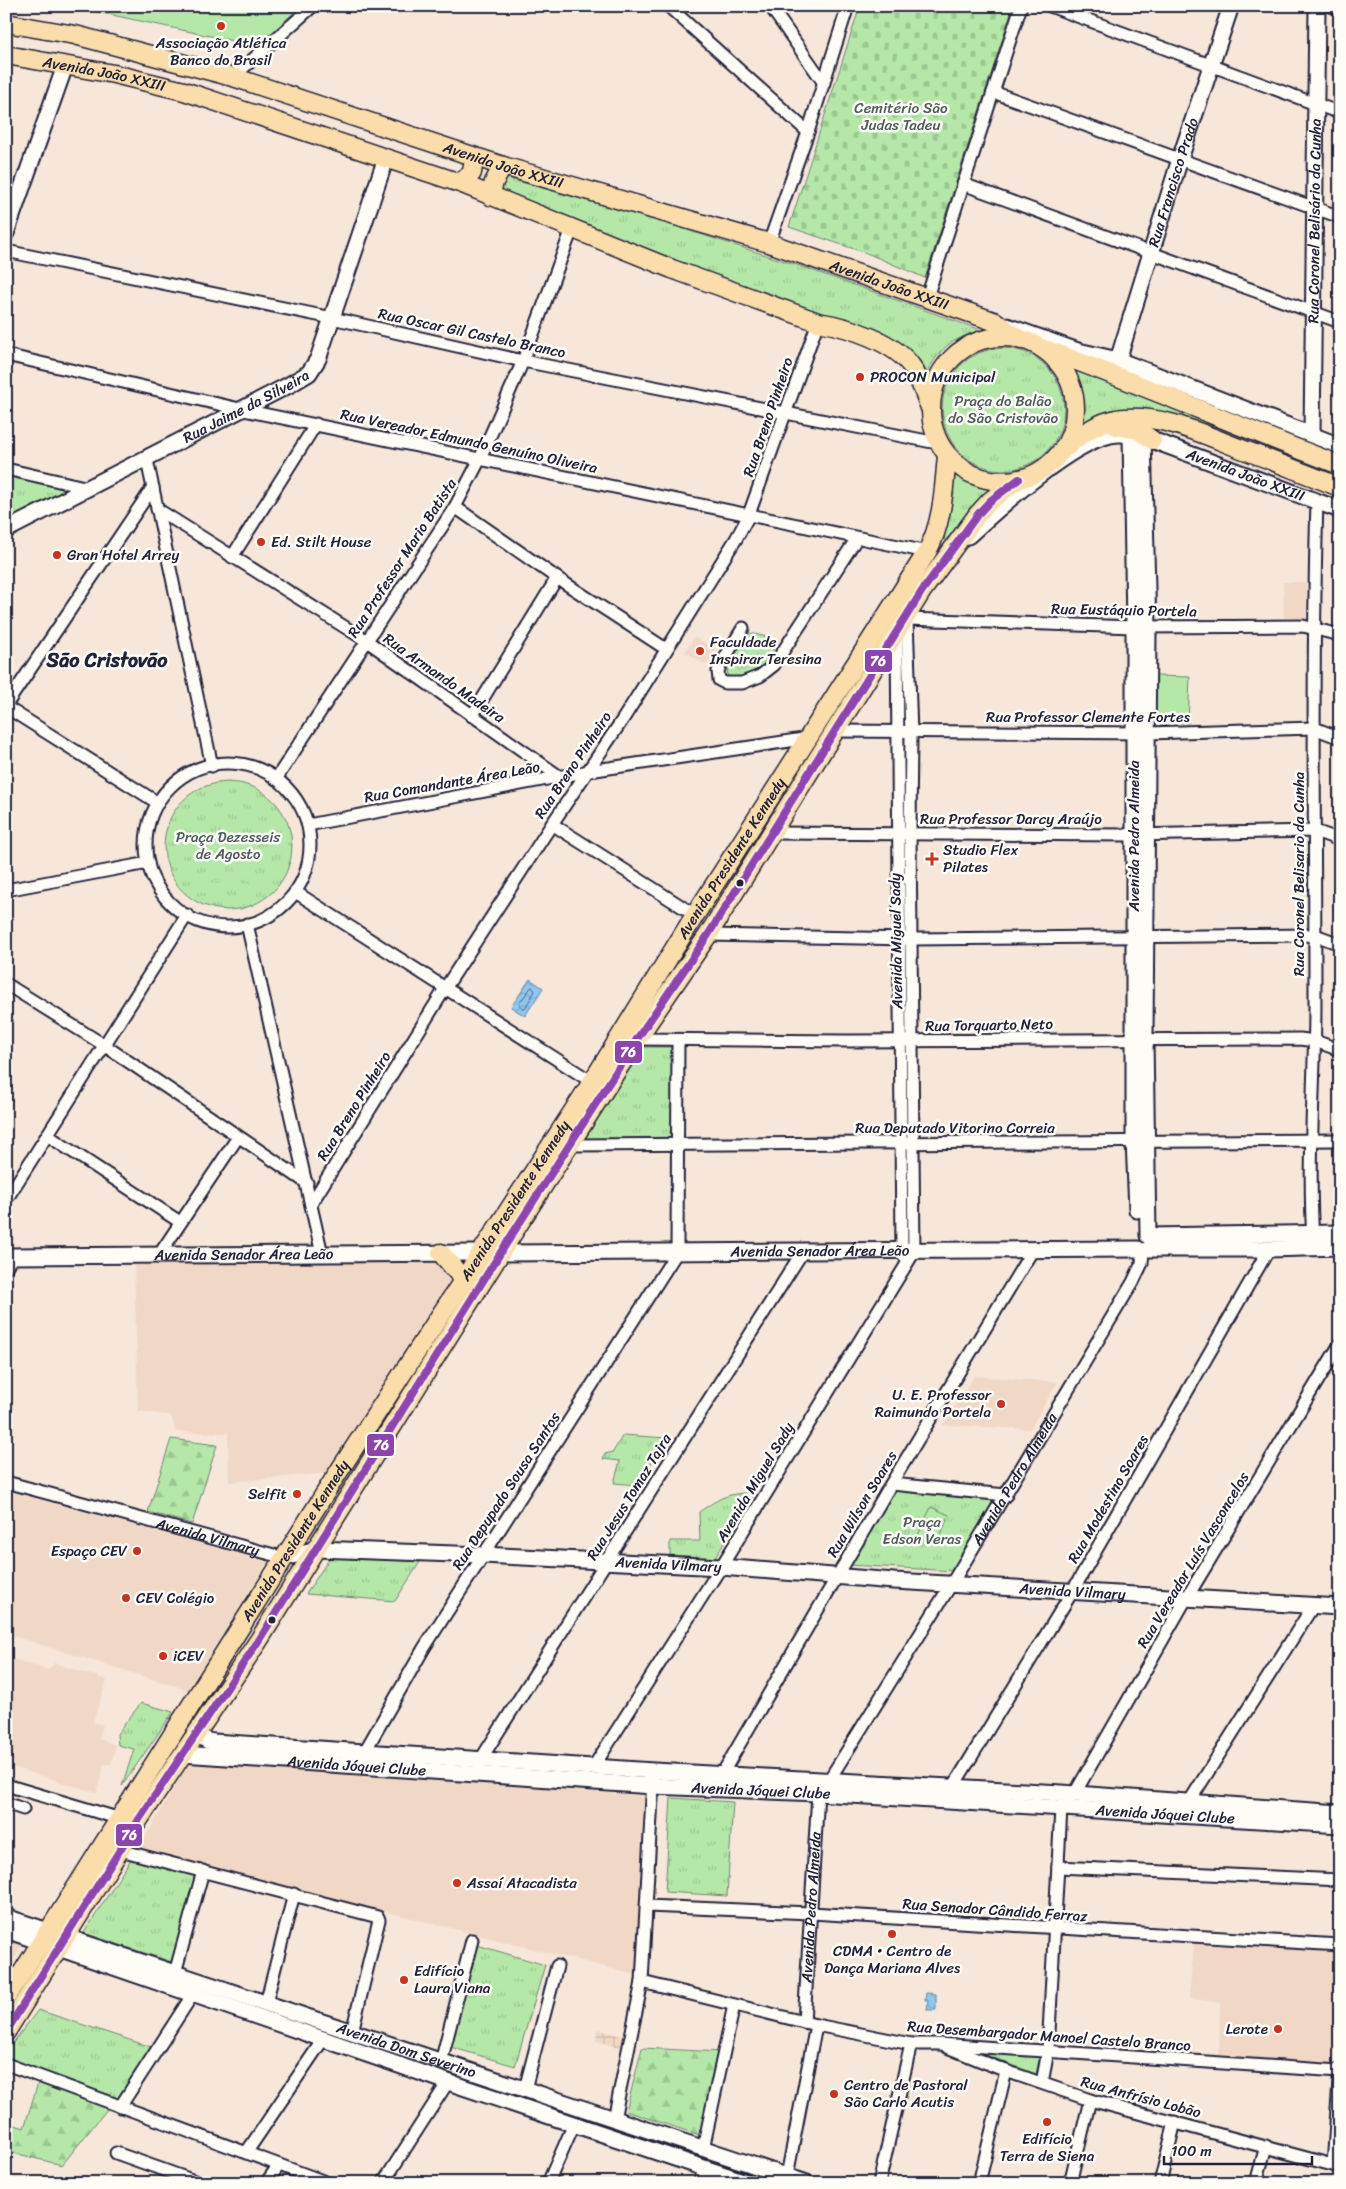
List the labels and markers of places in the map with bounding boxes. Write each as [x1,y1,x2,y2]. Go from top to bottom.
marker: Associação Atlética Banco do Brasil [215,20,227,32]
place label: Associação Atlética Banco do Brasil [155,30,287,73]
place label: PROCON Municipal [870,364,996,390]
marker: PROCON Municipal [854,371,866,383]
place label: Ed. Stilt House [271,529,372,555]
marker: Ed. Stilt House [255,536,267,548]
place label: Gran Hotel Arrey [67,542,180,568]
marker: Gran Hotel Arrey [51,549,63,561]
place label: Faculdade Inspirar Teresina [709,629,822,672]
marker: Faculdade Inspirar Teresina [694,645,706,657]
place label: Studio Flex Pilates [943,837,1019,880]
marker: Studio Flex Pilates [925,852,939,866]
unlabelled marker [735,878,745,888]
place label: U. E. Professor Raimundo Portela [875,1382,992,1425]
marker: U. E. Professor Raimundo Portela [995,1398,1007,1410]
place label: Selfit [248,1481,287,1507]
marker: Selfit [291,1488,303,1500]
place label: Espaço CEV [51,1538,128,1564]
marker: Espaço CEV [131,1545,143,1557]
place label: CEV Colégio [136,1585,215,1611]
marker: CEV Colégio [120,1592,132,1604]
unlabelled marker [267,1615,277,1625]
place label: iCEV [173,1643,205,1669]
marker: iCEV [157,1650,169,1662]
place label: Assaí Atacadista [466,1870,577,1896]
marker: Assaí Atacadista [451,1877,463,1889]
marker: CDMA • Centro de Dança Mariana Alves [886,1928,898,1940]
place label: CDMA • Centro de Dança Mariana Alves [824,1938,961,1981]
place label: Edifício Laura Viana [414,1958,491,2001]
marker: Edifício Laura Viana [398,1974,410,1986]
place label: Lerote [1226,2016,1268,2042]
marker: Lerote [1272,2023,1284,2035]
place label: Centro de Pastoral São Carlo Acutis [844,2072,968,2115]
marker: Centro de Pastoral São Carlo Acutis [828,2088,840,2100]
marker: Edifício Terra de Siena [1041,2116,1053,2128]
place label: Edifício Terra de Siena [1000,2126,1095,2169]

